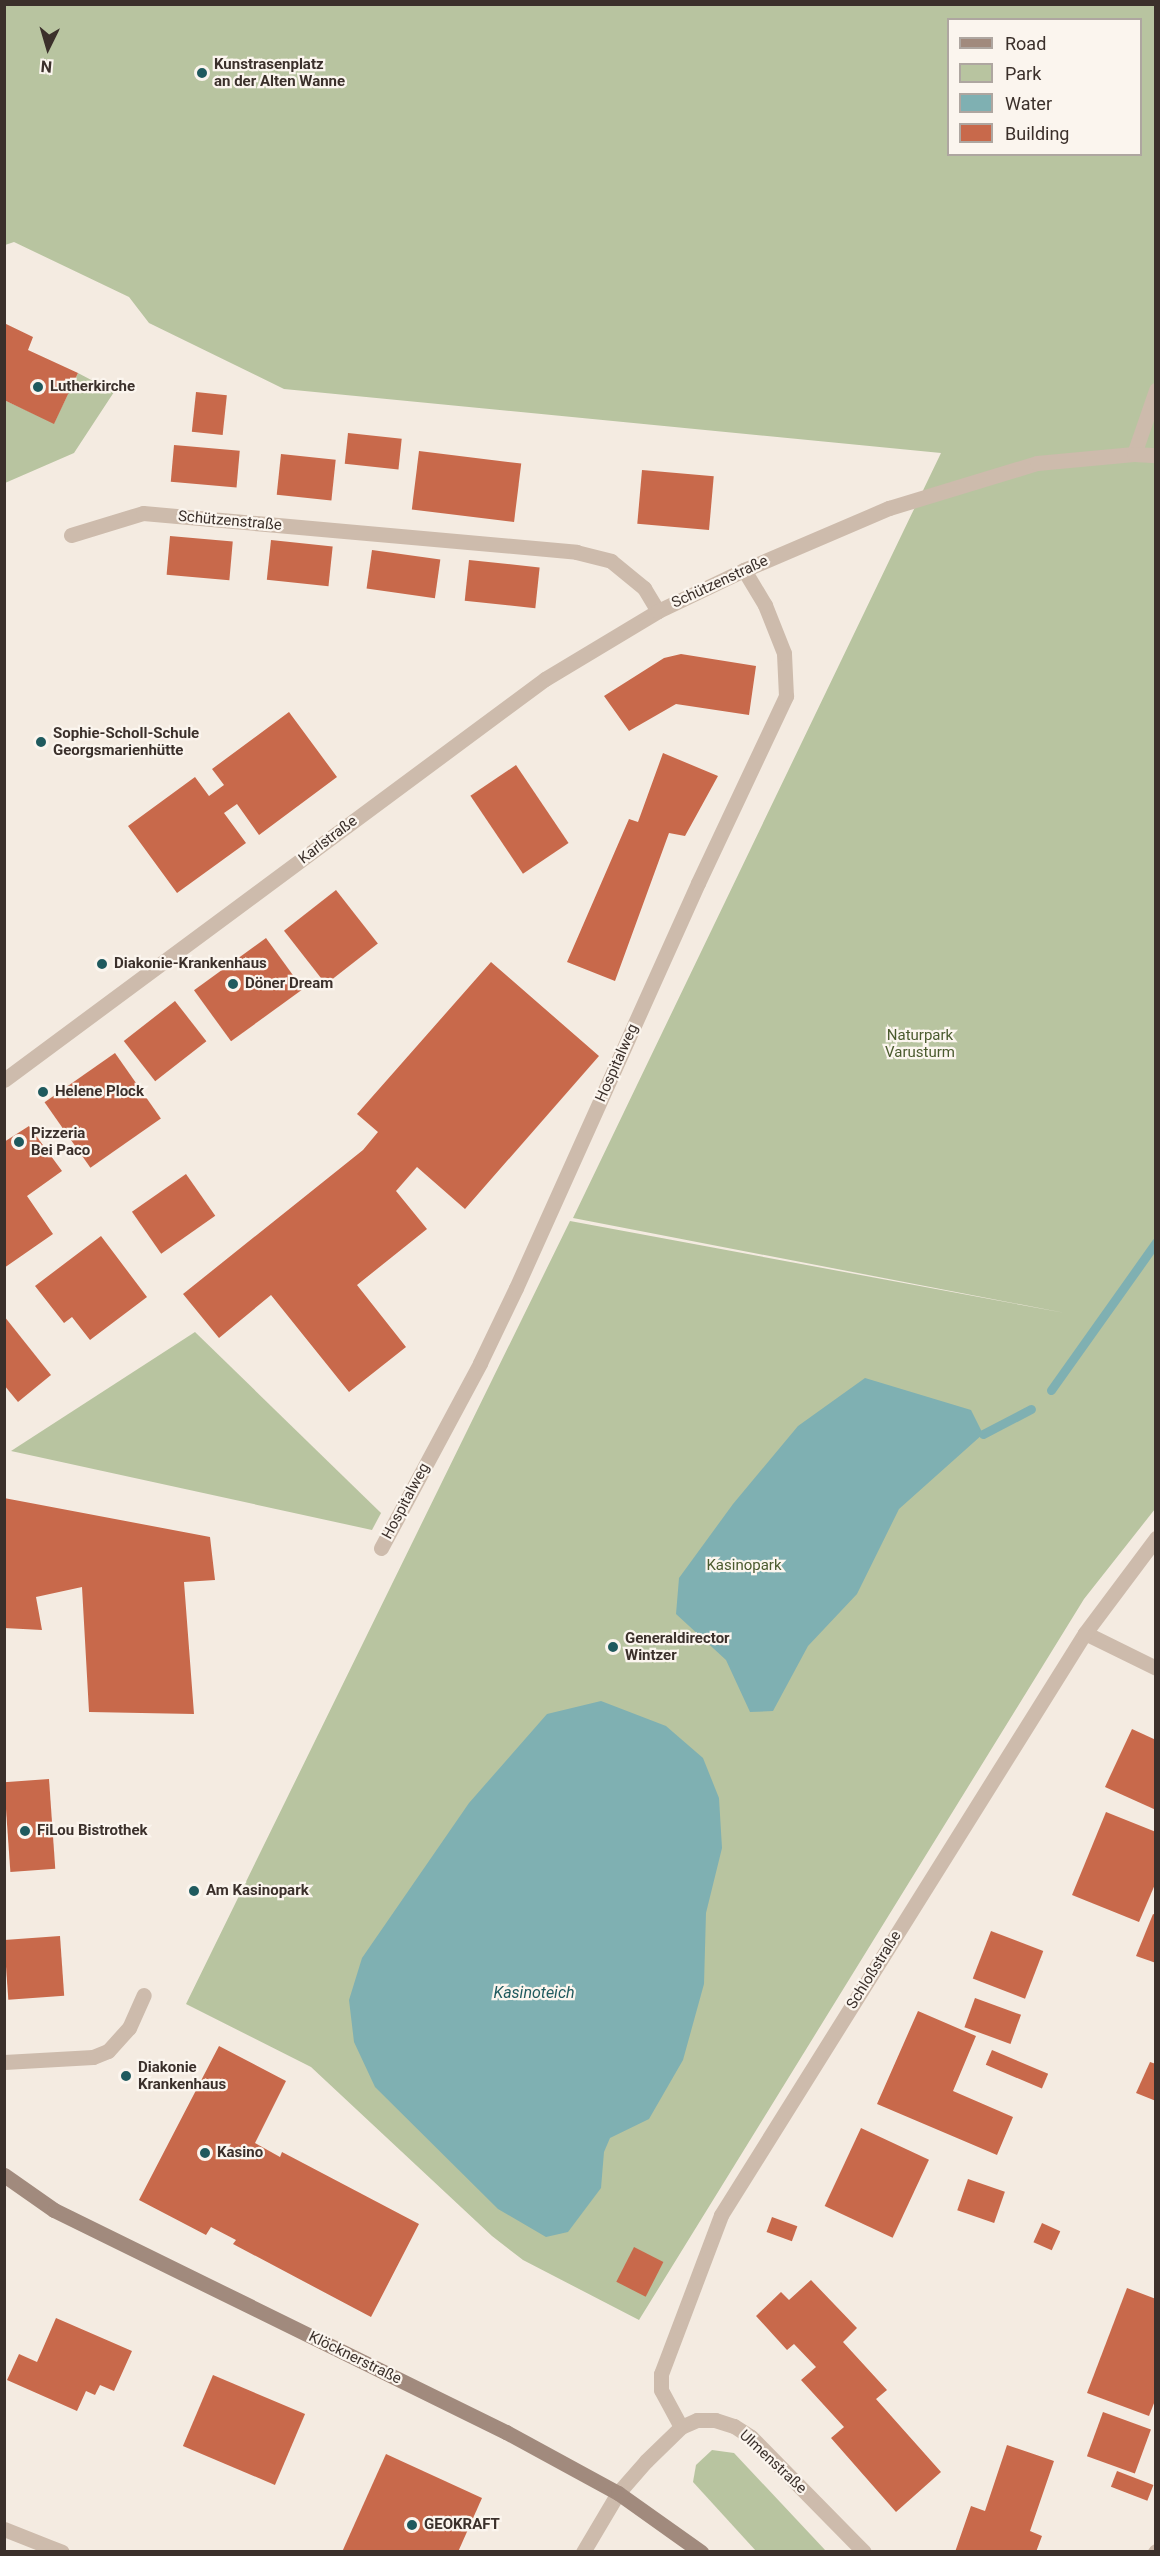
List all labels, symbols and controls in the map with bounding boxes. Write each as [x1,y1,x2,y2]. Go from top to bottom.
north arrow [18,18,78,78]
legend [947,18,1142,156]
text: Road [1005,33,1046,54]
place label: Kunstrasenplatz an der Alten Wanne [214,55,345,90]
text: N [40,56,53,76]
text: Park [1005,63,1041,84]
marker: Kunstrasenplatz an der Alten Wanne [195,66,209,80]
text: Water [1005,93,1052,114]
text: Building [1005,123,1069,144]
place label: Lutherkirche [50,378,135,396]
marker: Lutherkirche [31,380,45,394]
street label: Schützenstraße [177,507,283,535]
street label: Schützenstraße [669,552,771,612]
place label: Sophie-Scholl-Schule Georgsmarienhütte [53,724,199,759]
marker: Sophie-Scholl-Schule Georgsmarienhütte [34,735,48,749]
street label: Karlstraße [295,812,361,868]
place label: Diakonie-Krankenhaus [114,955,267,973]
marker: Diakonie-Krankenhaus [95,957,109,971]
place label: Döner Dream [245,975,333,993]
marker: Döner Dream [226,977,240,991]
street label: Hospitalweg [592,1021,642,1105]
park label: Naturpark Varusturm [885,1026,955,1061]
place label: Helene Plock [55,1083,144,1101]
marker: Helene Plock [36,1085,50,1099]
place label: Pizzeria Bei Paco [31,1124,90,1159]
marker: Pizzeria Bei Paco [12,1135,26,1149]
street label: Hospitalweg [378,1460,434,1542]
park label: Kasinopark [706,1557,782,1575]
place label: Generaldirector Wintzer [625,1629,730,1664]
marker: Generaldirector Wintzer [606,1640,620,1654]
place label: FiLou Bistrothek [37,1822,148,1840]
marker: FiLou Bistrothek [18,1824,32,1838]
place label: Am Kasinopark [206,1882,309,1900]
marker: Am Kasinopark [187,1884,201,1898]
street label: Schloßstraße [843,1928,905,2012]
water label: Kasinoteich [493,1983,575,2003]
place label: Diakonie Krankenhaus [138,2058,226,2093]
marker: Diakonie Krankenhaus [119,2069,133,2083]
place label: Kasino [217,2144,263,2162]
marker: Kasino [198,2146,212,2160]
street label: Klöcknerstraße [306,2328,404,2388]
street label: Ulmenstraße [736,2426,810,2498]
place label: GEOKRAFT [424,2516,500,2534]
marker: GEOKRAFT [405,2518,419,2532]

